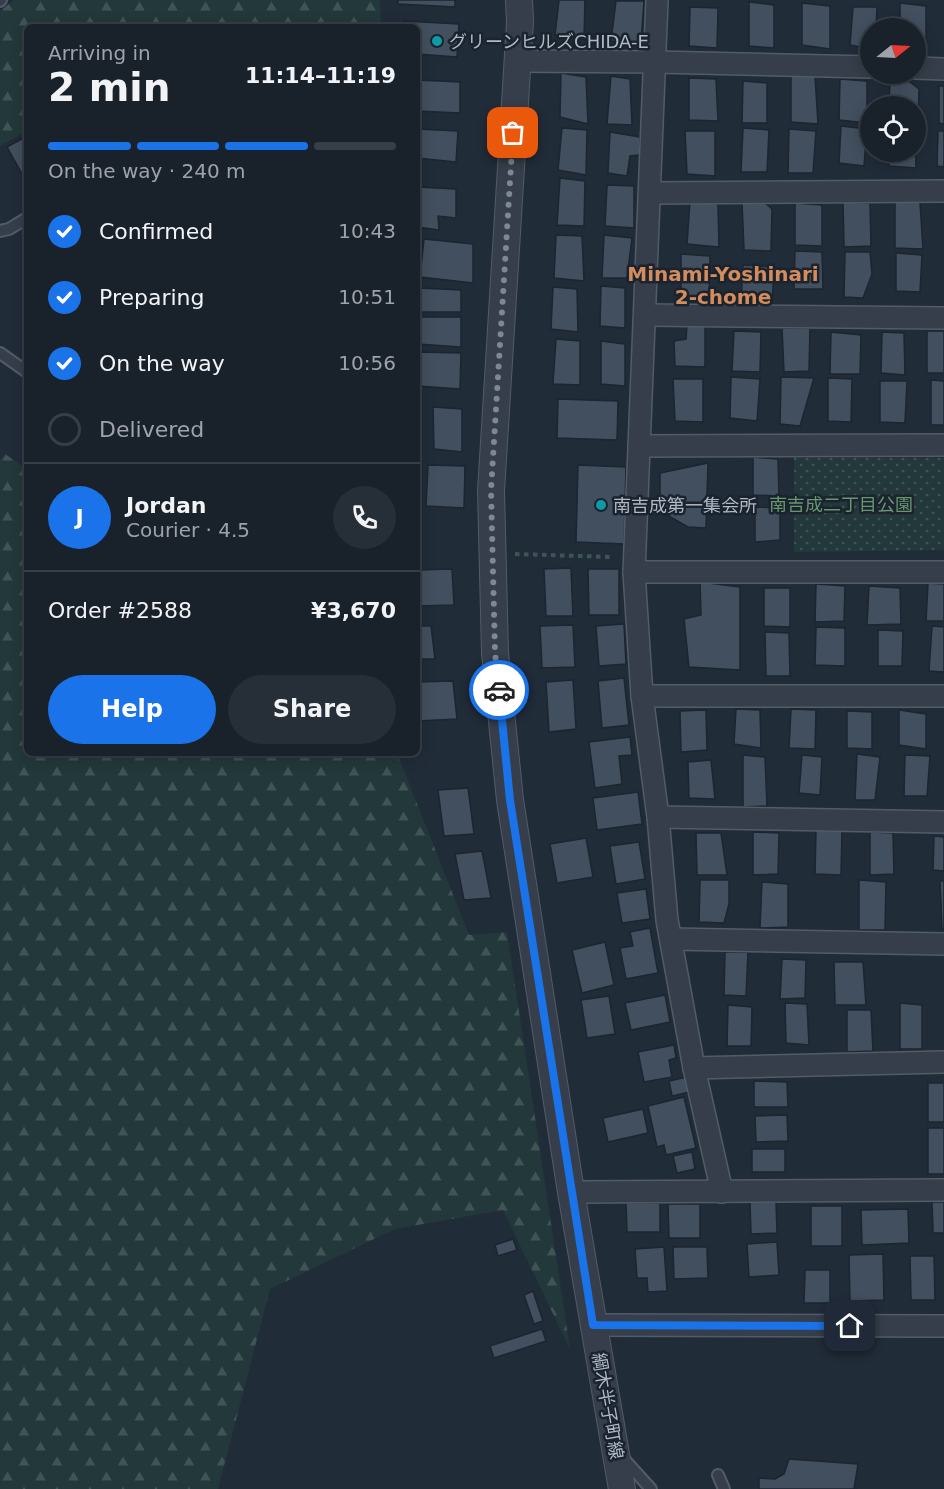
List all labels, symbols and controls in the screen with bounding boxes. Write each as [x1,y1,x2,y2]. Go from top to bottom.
north arrow [860,18,926,84]
map controls [860,18,926,162]
place label: グリーンヒルズCHIDA-E [449,31,649,52]
marker: グリーンヒルズCHIDA-E [430,34,444,48]
text: Arriving in [48,41,151,65]
text: 11:14–11:19 [245,63,396,88]
text: 2 min [48,65,170,110]
button: locate [860,96,926,162]
pin [487,107,538,158]
icon: bag [496,116,529,149]
text: On the way · 240 m [48,159,246,183]
icon: check [48,215,81,248]
text: Confirmed [99,219,213,244]
text: 10:43 [338,219,396,243]
district label: Minami-Yoshinari 2-chome [627,262,819,309]
icon: check [48,281,81,314]
text: Preparing [99,285,205,310]
text: 10:51 [338,285,396,309]
icon: check [48,347,81,380]
text: On the way [99,351,225,376]
text: 10:56 [338,351,396,375]
text: Delivered [99,417,204,442]
button: phone [333,486,396,549]
text: Jordan [126,493,206,518]
park label: 南吉成二丁目公園 [769,494,913,515]
place label: 南吉成第一集会所 [613,495,757,516]
marker: 南吉成第一集会所 [594,498,608,512]
text: J [75,505,84,530]
text: Courier · 4.5 [126,518,250,542]
text: Order #2588 [48,598,192,623]
text: ¥3,670 [311,598,396,623]
courier [469,660,529,720]
icon: car [483,674,516,707]
button: Help [48,675,216,744]
button: Share [228,675,396,744]
pin [824,1300,875,1351]
icon: home [833,1309,866,1342]
street label: 綱木半子町線 [588,1351,628,1461]

